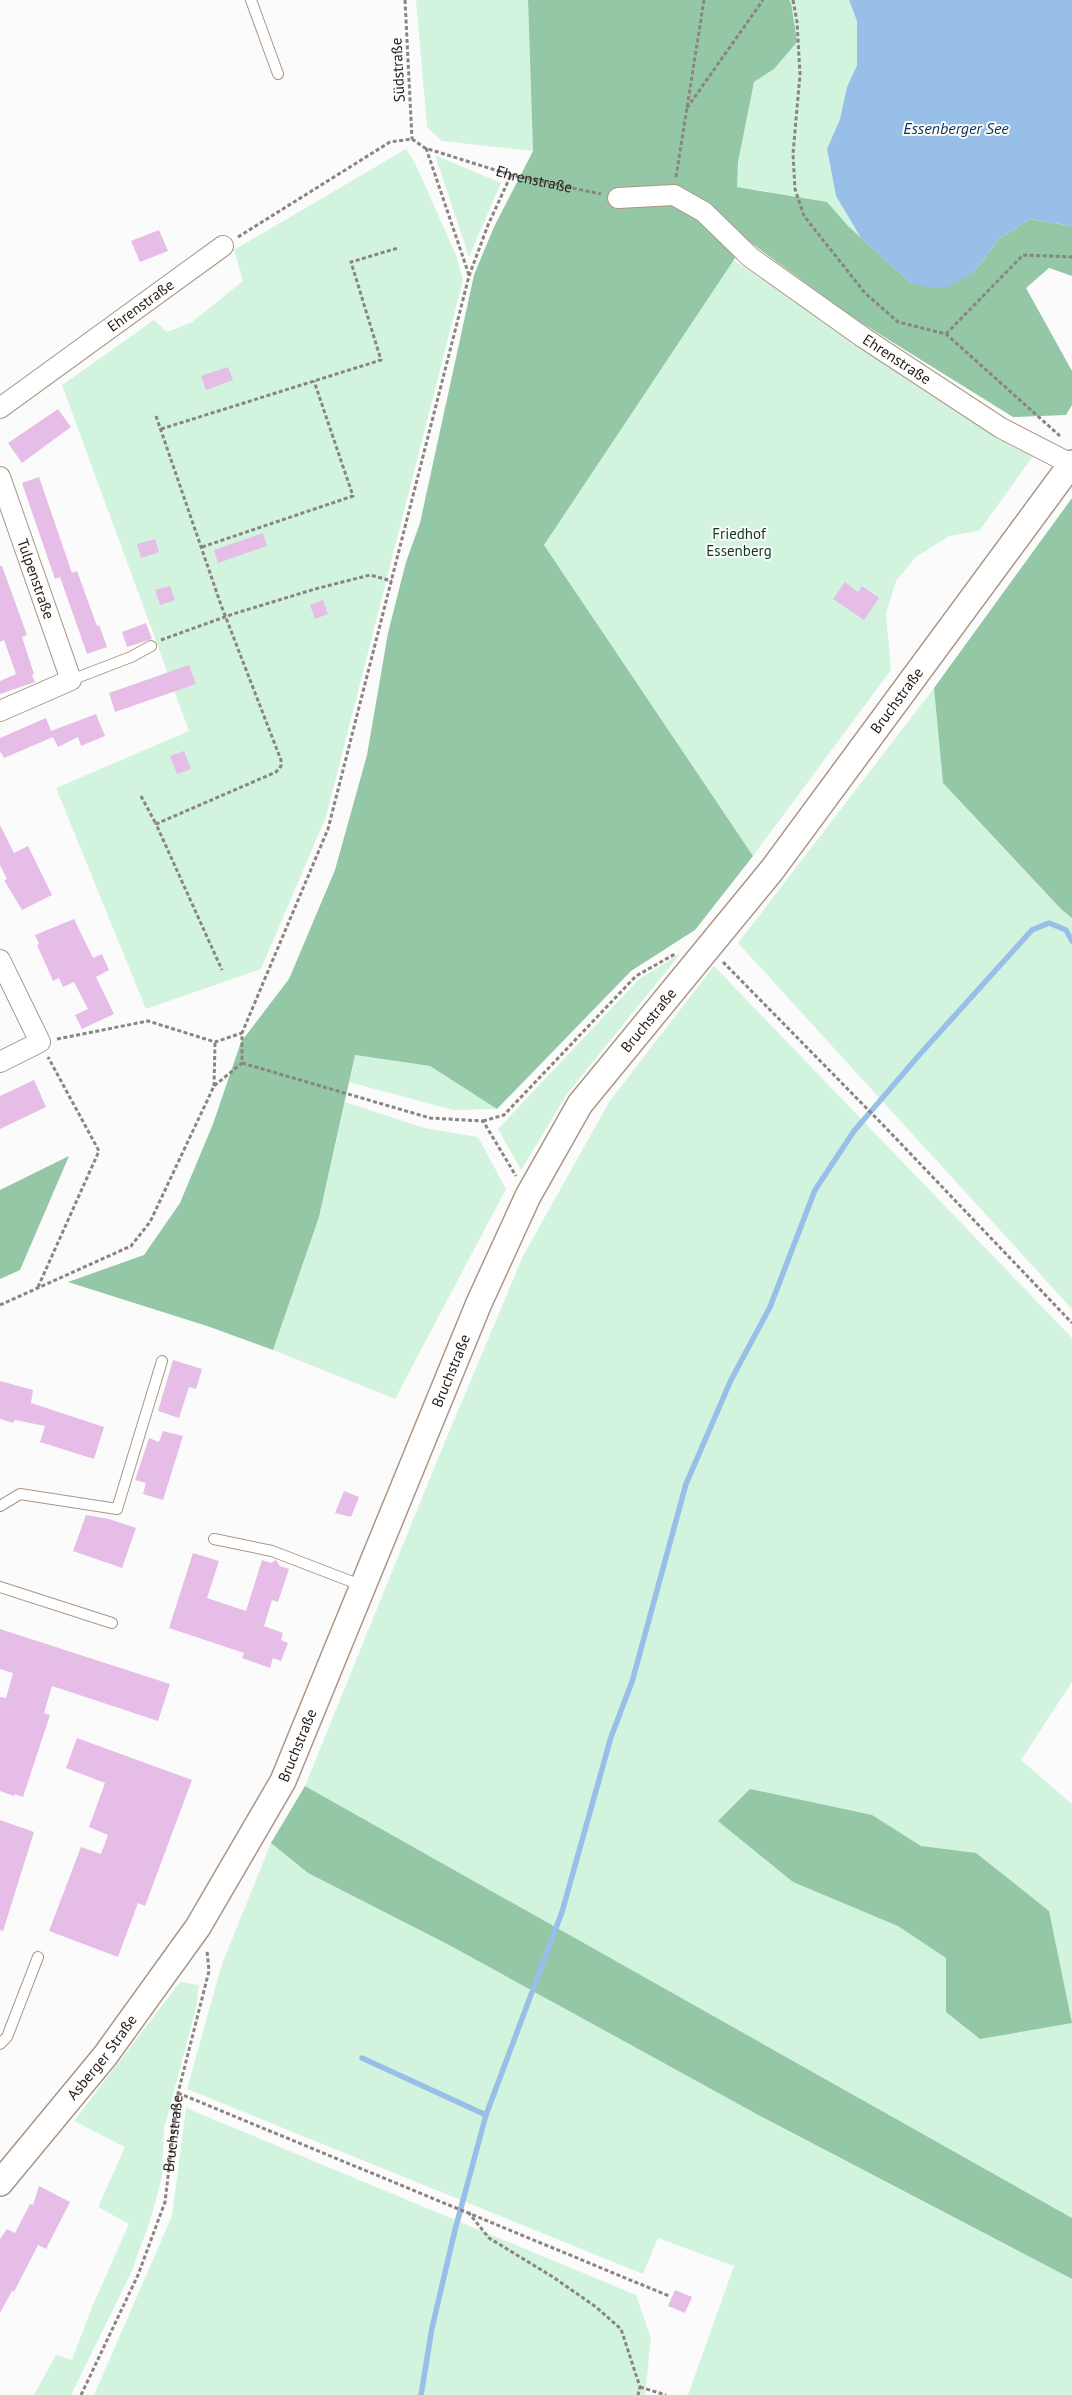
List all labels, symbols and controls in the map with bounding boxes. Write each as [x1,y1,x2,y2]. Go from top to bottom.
street label: Südstraße [386,37,409,103]
water label: Essenberger See [903,118,1009,138]
street label: Ehrenstraße [494,161,574,197]
street label: Ehrenstraße [103,275,178,336]
street label: Ehrenstraße [859,330,935,388]
park label: Friedhof Essenberg [706,524,772,560]
street label: Tulpenstraße [13,536,59,621]
street label: Bruchstraße [866,663,927,737]
street label: Bruchstraße [616,984,680,1056]
street label: Bruchstraße [427,1331,474,1410]
street label: Bruchstraße [274,1706,321,1785]
street label: Asberger Straße [63,2011,141,2104]
street label: Bruchstraße [159,2094,187,2173]

